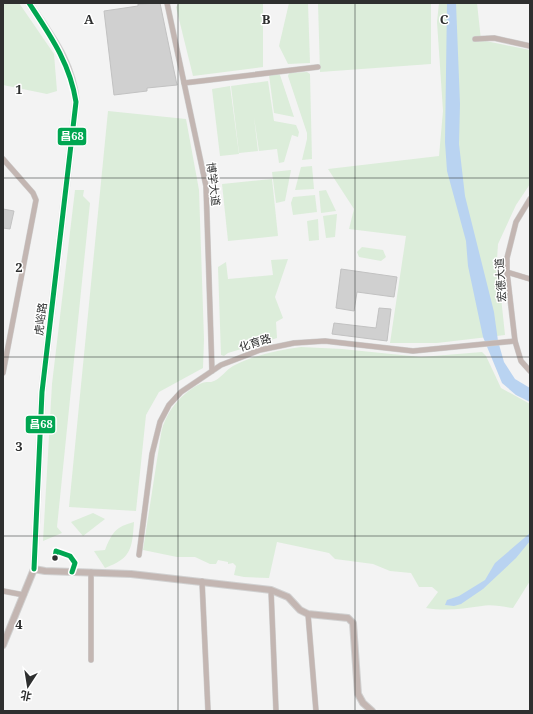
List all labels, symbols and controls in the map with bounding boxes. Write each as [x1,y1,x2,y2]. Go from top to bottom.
text: A [84,10,94,28]
text: B [262,10,271,28]
text: C [440,10,449,28]
text: 1 [15,80,23,98]
line badge: 昌68 [57,127,87,146]
text: 昌68 [60,128,84,143]
street label: 博学大道 [204,161,224,207]
text: 2 [15,258,23,276]
street label: 宏德大道 [491,258,509,302]
street label: 虎峪路 [31,302,49,336]
street label: 化育路 [237,330,273,354]
line badge: 昌68 [25,415,56,434]
text: 昌68 [29,416,53,431]
text: 3 [15,437,23,455]
unlabelled marker [50,553,60,563]
text: 4 [15,615,23,633]
north arrow [8,666,48,706]
text: 北 [19,688,33,705]

